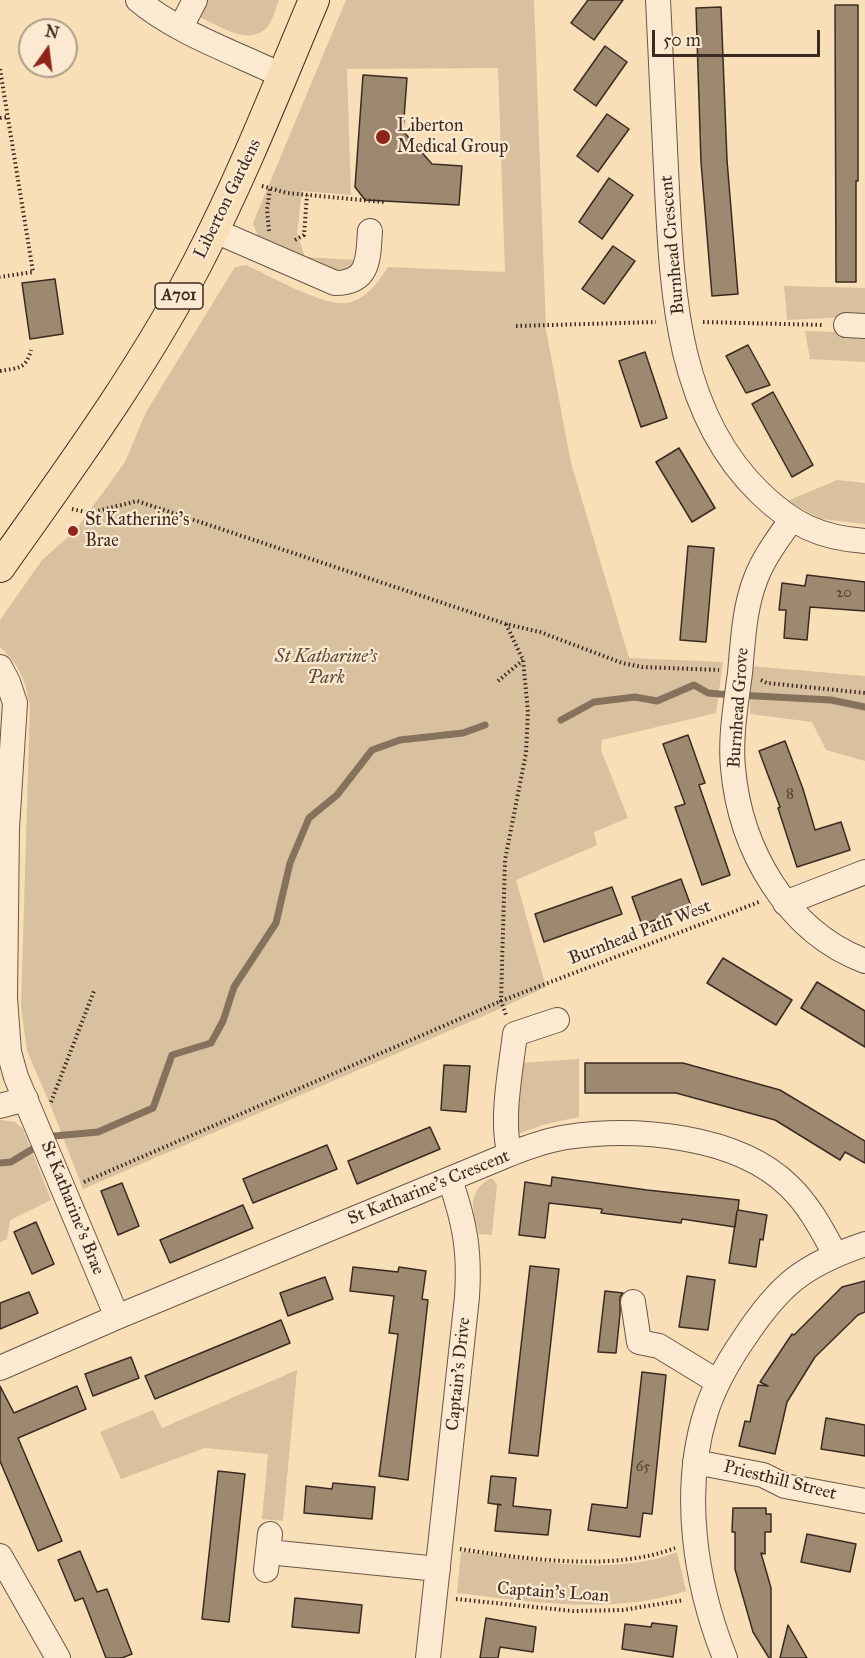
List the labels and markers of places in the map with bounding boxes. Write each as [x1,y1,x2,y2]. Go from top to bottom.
place label: Liberton Medical Group [397,116,508,158]
marker: Liberton Medical Group [374,128,392,146]
place label: St Katherine's Brae [85,510,190,552]
marker: St Katherine's Brae [66,524,80,538]

